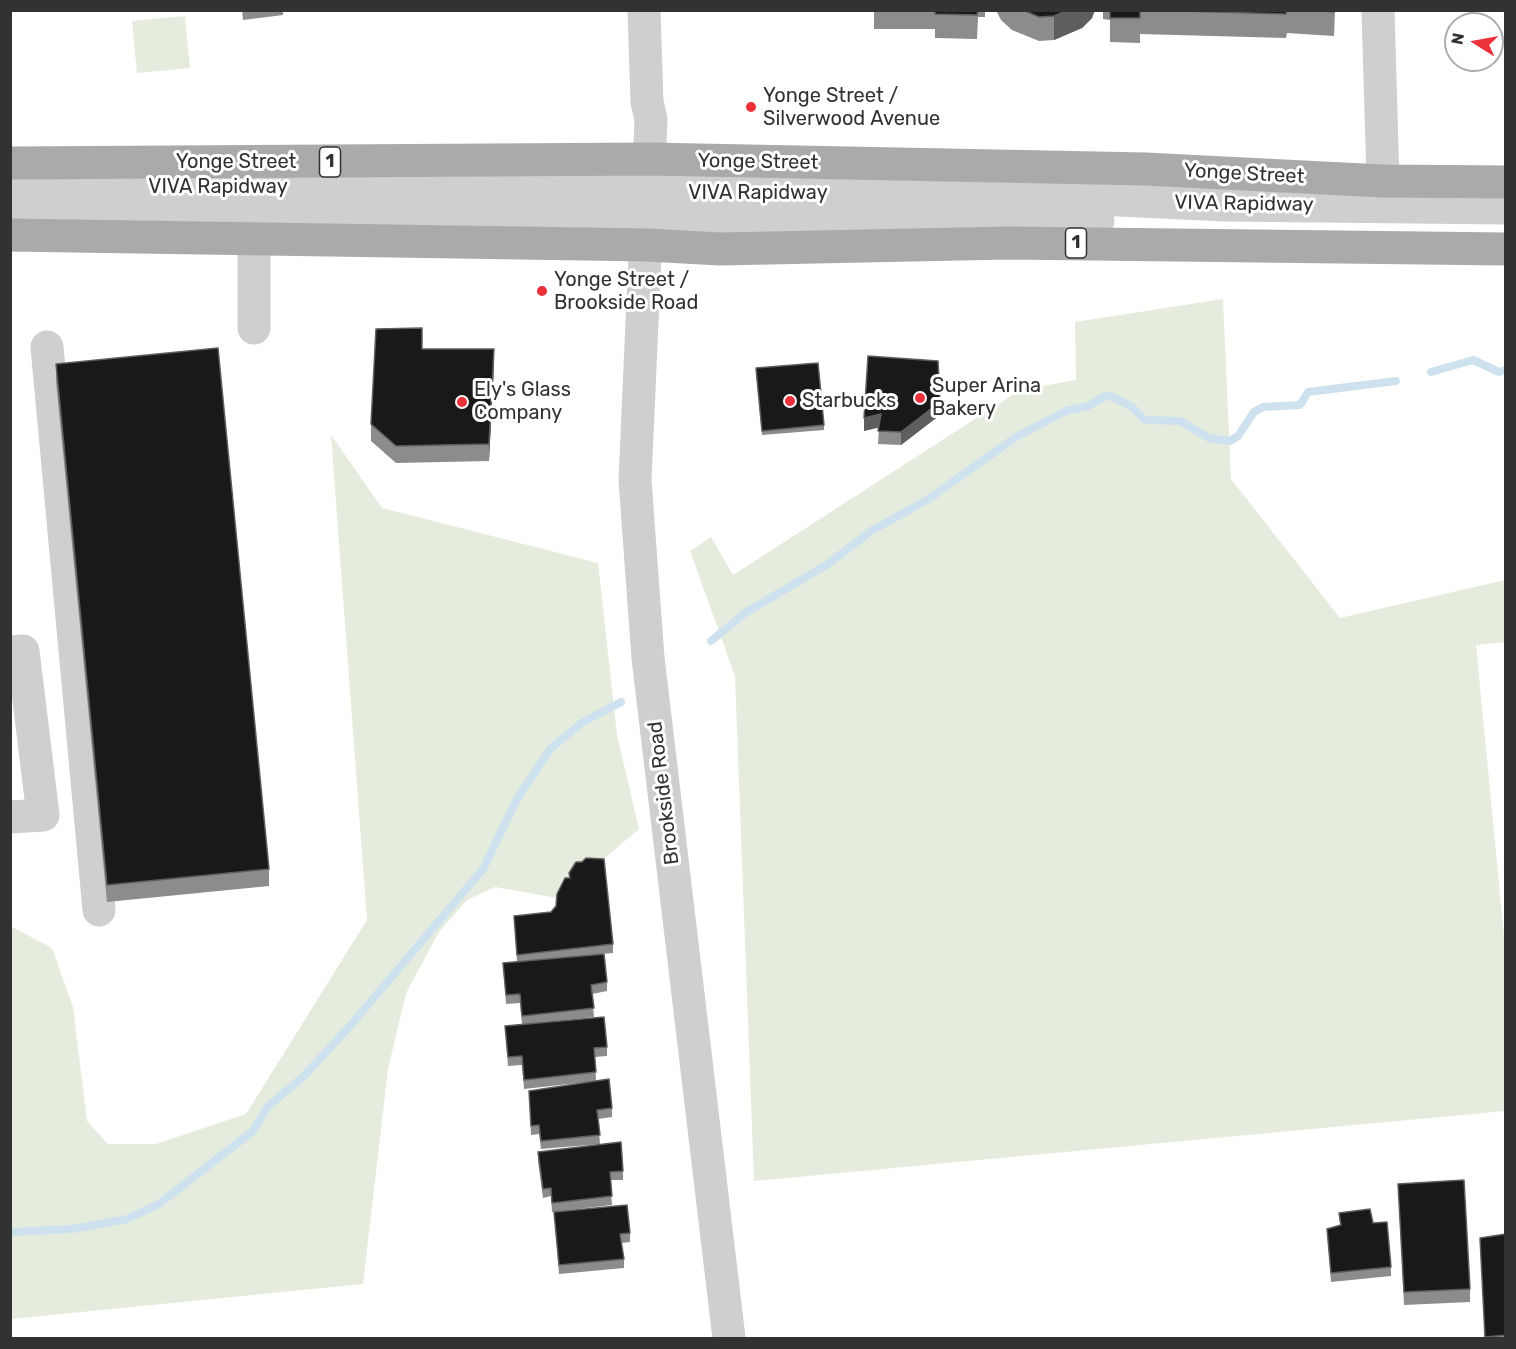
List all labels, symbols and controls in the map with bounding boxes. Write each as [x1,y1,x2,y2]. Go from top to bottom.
north arrow [1444,12,1504,72]
text: N [1447,31,1468,46]
place label: Yonge Street / Silverwood Avenue [763,84,940,131]
marker: Yonge Street / Silverwood Avenue [744,100,758,114]
road number: 1 [320,147,340,177]
street label: Yonge Street [697,149,819,175]
street label: Yonge Street [176,150,296,174]
street label: Yonge Street [1183,159,1305,189]
street label: VIVA Rapidway [148,175,288,199]
street label: VIVA Rapidway [688,181,828,205]
street label: VIVA Rapidway [1174,191,1314,217]
road number: 1 [1066,228,1086,258]
place label: Yonge Street / Brookside Road [554,268,698,315]
marker: Yonge Street / Brookside Road [535,284,549,298]
place label: Super Arina Bakery [932,374,1041,421]
place label: Ely's Glass Company [474,378,571,425]
place label: Starbucks [802,389,896,413]
marker: Super Arina Bakery [913,391,927,405]
marker: Starbucks [783,394,797,408]
marker: Ely's Glass Company [455,395,469,409]
street label: Brookside Road [643,720,685,866]

